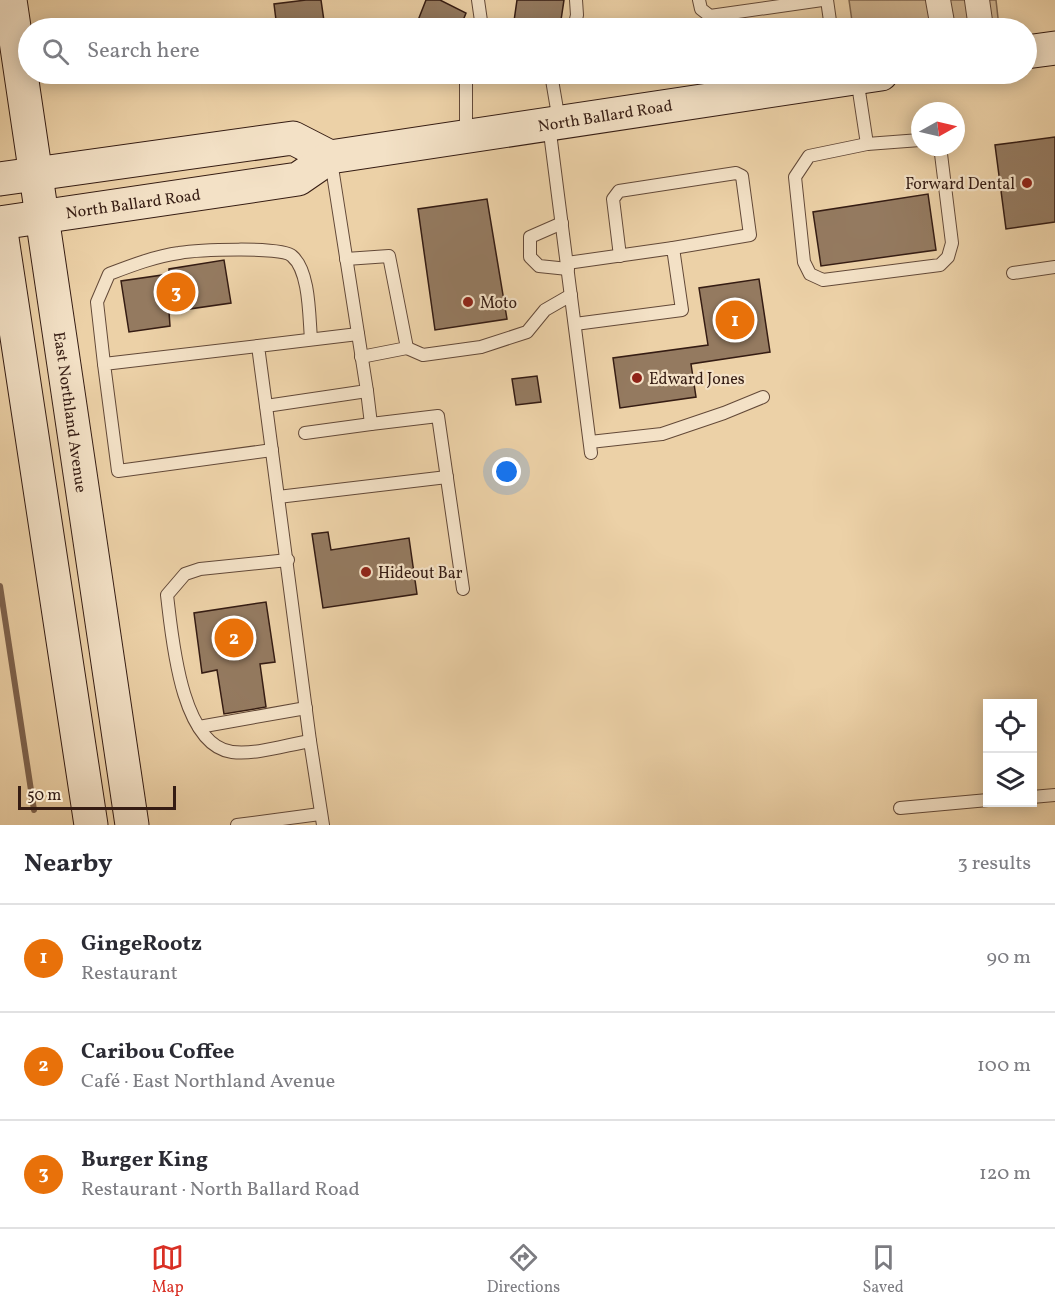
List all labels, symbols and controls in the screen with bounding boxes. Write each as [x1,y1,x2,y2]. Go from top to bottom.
search box [18,18,1037,84]
icon: search [39,35,72,68]
text: Search here [87,36,200,67]
street label: North Ballard Road [536,95,674,138]
north arrow [911,102,965,156]
place label: Forward Dental [905,174,1015,196]
marker: Forward Dental [1020,176,1034,190]
street label: North Ballard Road [64,185,202,225]
pin: 3 [156,270,195,314]
place label: Moto [480,293,517,315]
marker: Moto [461,295,475,309]
pin: 1 [716,298,754,342]
street label: East Northland Avenue [47,330,91,494]
place label: Edward Jones [649,369,745,391]
marker: Edward Jones [630,371,644,385]
your location [492,457,521,486]
place label: Hideout Bar [378,563,463,585]
marker: Hideout Bar [359,565,373,579]
pin: 2 [214,616,254,660]
map controls [983,699,1037,807]
button: locate [983,699,1037,753]
button: layers [983,753,1037,807]
scale bar [18,783,176,810]
text: 50 m [27,785,61,807]
text: Nearby [24,846,113,882]
text: 3 results [957,850,1031,878]
text: GingeRootz [81,929,202,960]
text: 1 [39,944,48,972]
text: 90 m [987,944,1031,972]
text: Restaurant [81,960,178,988]
text: Caribou Coffee [81,1037,235,1068]
text: 2 [38,1052,49,1080]
text: 100 m [977,1052,1031,1080]
text: Café · East Northland Avenue [81,1068,335,1096]
text: Burger King [81,1145,208,1176]
text: 3 [38,1160,49,1188]
text: 120 m [979,1160,1031,1188]
text: Restaurant · North Ballard Road [81,1176,360,1204]
tab: Map [151,1241,184,1299]
tab: Directions [487,1241,560,1299]
tab: Saved [863,1241,904,1299]

